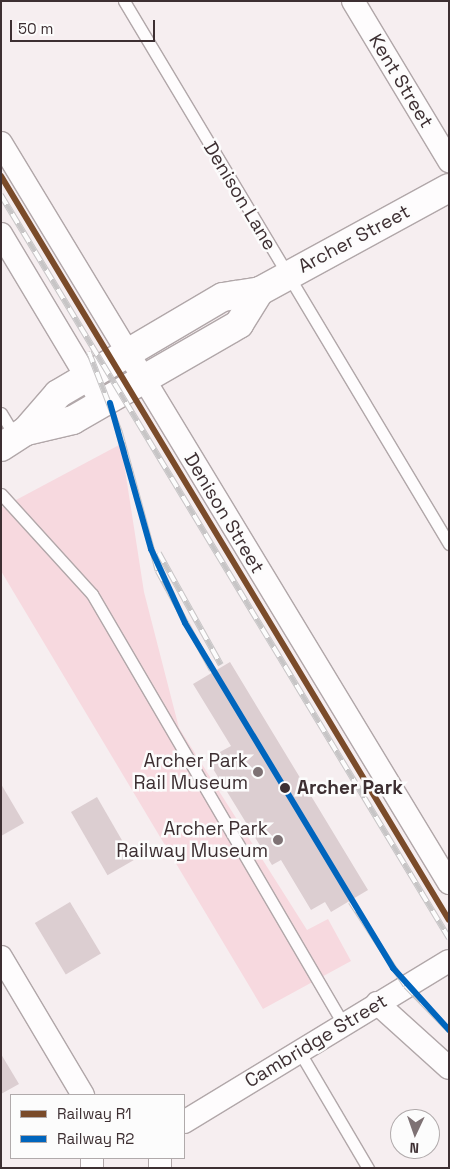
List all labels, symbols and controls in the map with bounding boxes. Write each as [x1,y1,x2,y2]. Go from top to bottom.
scale bar [12,10,158,42]
text: 50 m [18,19,53,38]
street label: Kent Street [364,30,438,132]
street label: Denison Lane [199,138,281,254]
street label: Archer Street [294,200,414,278]
street label: Denison Street [179,449,269,577]
place label: Archer Park Rail Museum [134,750,248,794]
marker: Archer Park Rail Museum [252,766,264,778]
place label: Archer Park [297,777,403,799]
marker: Archer Park [277,780,293,796]
place label: Archer Park Railway Museum [116,818,268,862]
marker: Archer Park Railway Museum [272,834,284,846]
street label: Cambridge Street [241,989,391,1093]
legend [10,1094,185,1159]
text: Railway R1 [57,1104,132,1123]
north arrow [390,1109,440,1159]
text: Railway R2 [57,1129,134,1148]
text: N [409,1139,419,1157]

